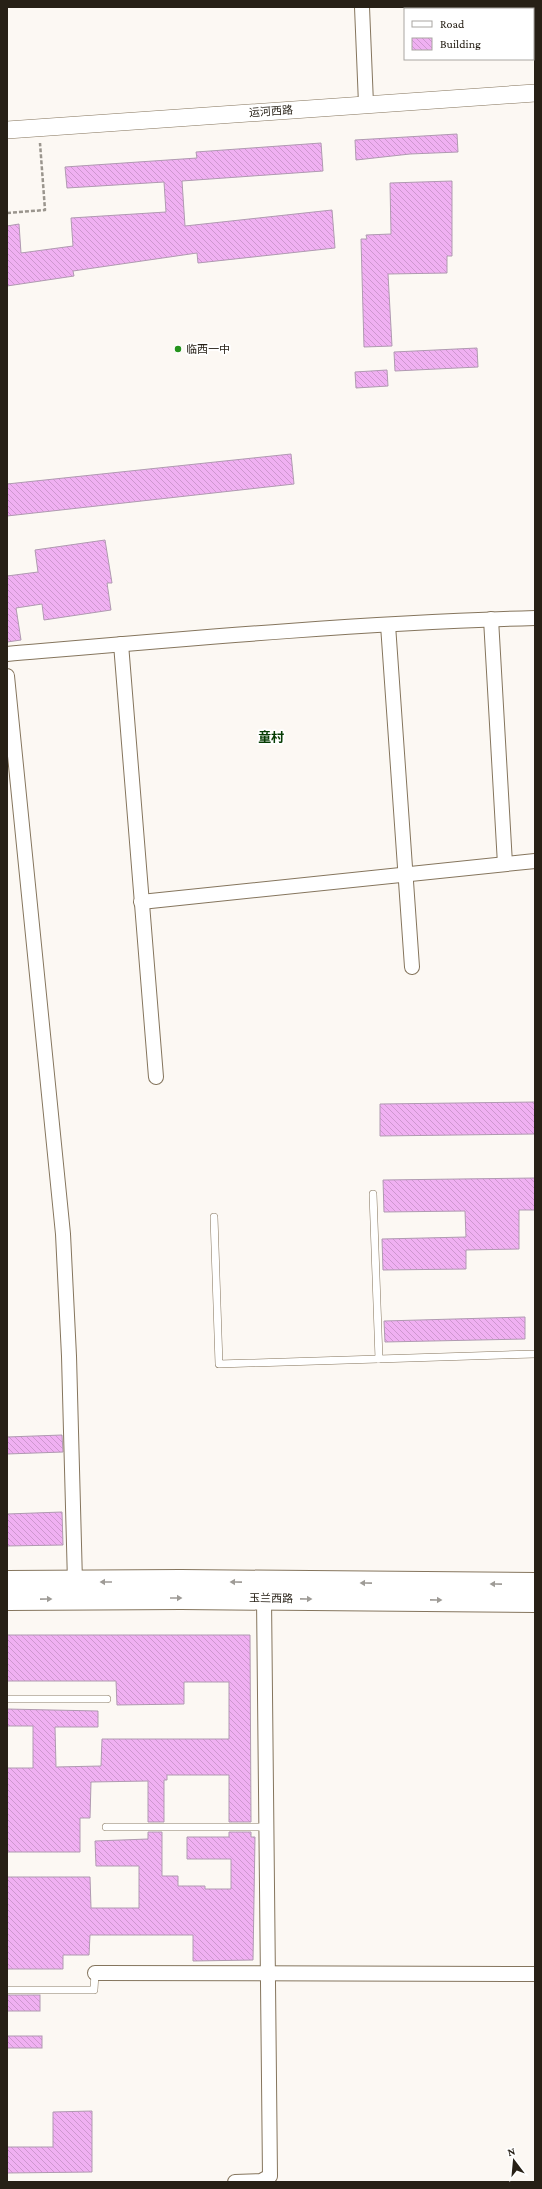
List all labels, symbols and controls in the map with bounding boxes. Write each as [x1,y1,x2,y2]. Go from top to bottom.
legend [404,8,534,60]
text: Road [440,17,465,31]
text: Building [440,37,481,51]
street label: 运河西路 [249,103,293,119]
place label: 临西一中 [186,343,230,355]
marker: 临西一中 [173,344,183,354]
district label: 童村 [258,730,284,745]
one-way arrow [99,1579,112,1585]
one-way arrow [229,1579,242,1585]
one-way arrow [359,1580,372,1586]
one-way arrow [489,1581,502,1587]
street label: 玉兰西路 [249,1592,293,1604]
one-way arrow [170,1595,183,1601]
one-way arrow [40,1596,53,1602]
one-way arrow [300,1596,313,1602]
one-way arrow [430,1597,443,1603]
north arrow [494,2141,534,2181]
text: N [506,2144,517,2158]

